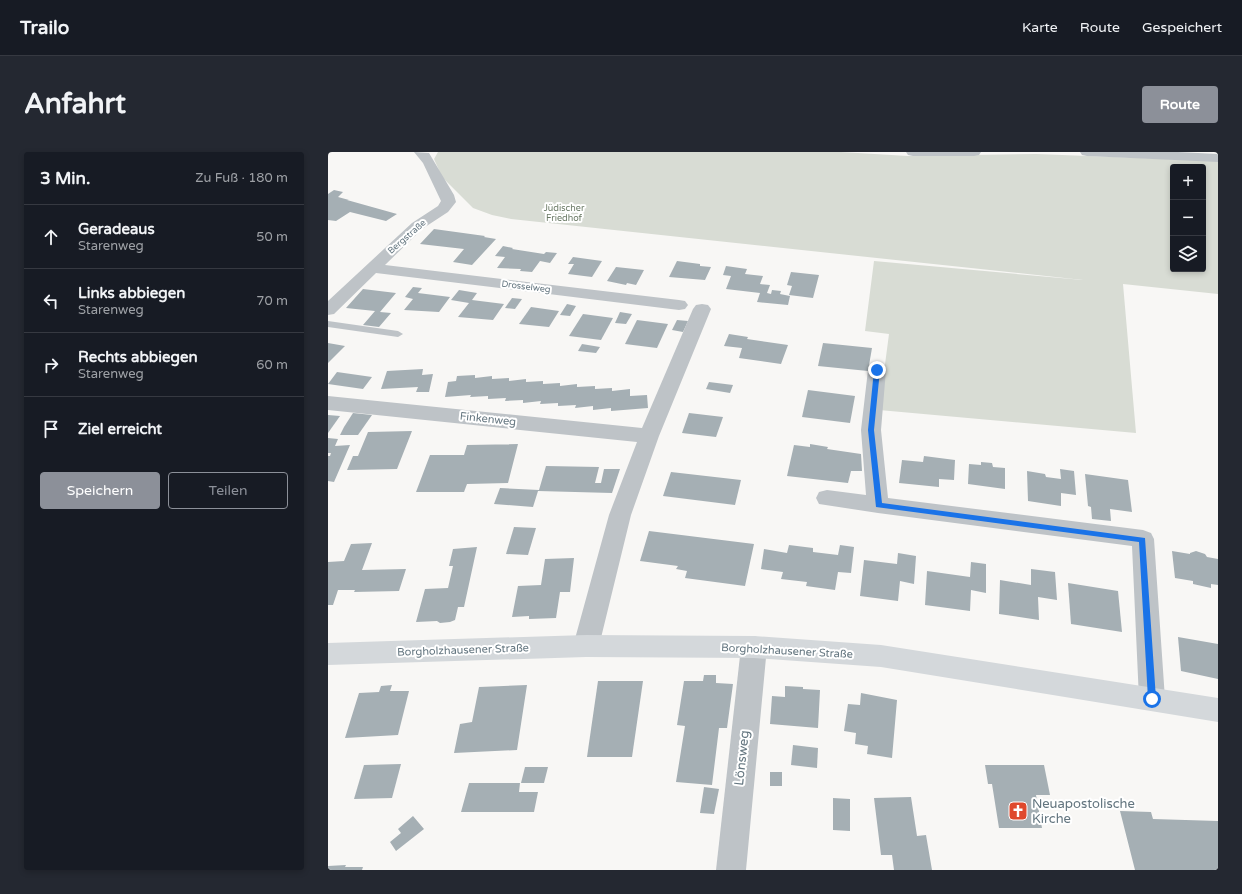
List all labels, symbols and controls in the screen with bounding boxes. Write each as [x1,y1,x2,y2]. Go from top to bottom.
text: Trailo [20,17,69,39]
text: Karte [1022,19,1058,36]
text: Route [1080,19,1120,36]
text: Gespeichert [1142,19,1222,36]
button: Route [1142,86,1218,123]
text: Anfahrt [24,87,126,121]
map controls [1170,164,1206,272]
button: + [1170,164,1206,200]
text: 3 Min. [40,168,90,189]
text: Zu Fuß · 180 m [195,170,288,186]
button: − [1170,200,1206,236]
park label: Jüdischer Friedhof [544,203,585,224]
street label: Bergstraße [386,217,428,257]
text: Geradeaus [78,220,155,238]
icon: ahead [40,226,62,248]
text: 50 m [256,229,288,245]
button: layers [1170,236,1206,272]
text: Starenweg [78,238,144,254]
street label: Drosselweg [501,279,551,295]
text: Links abbiegen [78,284,185,302]
icon: left [40,290,62,312]
text: 70 m [256,293,288,309]
text: Starenweg [78,302,144,318]
text: Rechts abbiegen [78,348,198,366]
icon: right [40,354,62,376]
text: 60 m [256,357,288,373]
route end [868,361,886,379]
text: Starenweg [78,366,144,382]
street label: Finkenweg [459,410,517,428]
icon: arrive [40,418,62,440]
text: Ziel erreicht [78,420,162,438]
button: Speichern [40,472,160,509]
button: Teilen [168,472,288,509]
street label: Borgholzhausener Straße [397,641,529,659]
street label: Borgholzhausener Straße [721,641,853,661]
route start [1143,690,1161,708]
street label: Lönsweg [731,730,753,786]
place label: Neuapostolische Kirche [1032,796,1135,827]
church icon: Neuapostolische Kirche [1007,800,1029,822]

